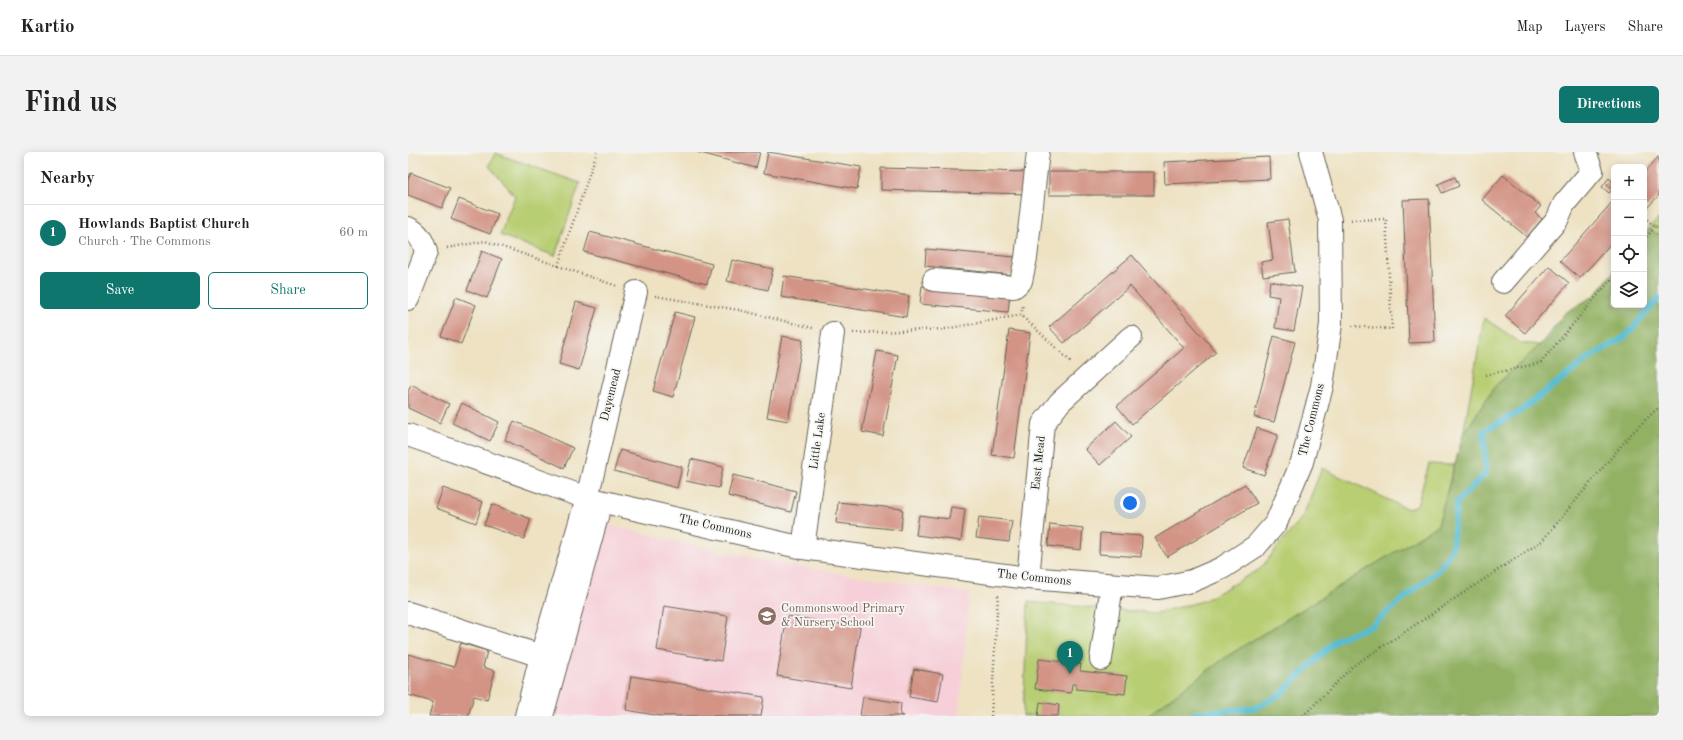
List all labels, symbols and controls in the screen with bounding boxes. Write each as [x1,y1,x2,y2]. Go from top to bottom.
text: Kartio [20,18,75,37]
text: Map [1517,20,1543,34]
text: Layers [1565,20,1606,34]
text: Share [1628,20,1663,34]
button: Directions [1559,86,1659,123]
text: Find us [24,90,117,118]
map controls [1611,164,1647,308]
button: + [1611,164,1647,200]
text: Nearby [40,170,95,187]
button: − [1611,200,1647,236]
text: Howlands Baptist Church [78,217,250,232]
text: 1 [49,226,57,239]
text: 60 m [339,226,368,239]
text: Church · The Commons [78,235,211,248]
button: locate [1611,236,1647,272]
button: Save [40,272,200,309]
button: Share [208,272,368,309]
button: layers [1611,272,1647,308]
street label: Dayemead [599,368,623,422]
street label: The Commons [1297,382,1327,458]
street label: Little Lake [808,411,828,470]
street label: East Mead [1030,435,1048,491]
your location [1120,493,1140,513]
street label: The Commons [677,513,753,541]
street label: The Commons [996,568,1072,588]
place label: Commonswood Primary & Nursery School [781,603,906,629]
school or university icon: Commonswood Primary & Nursery School [756,605,778,627]
pin: 1 [1057,641,1083,674]

